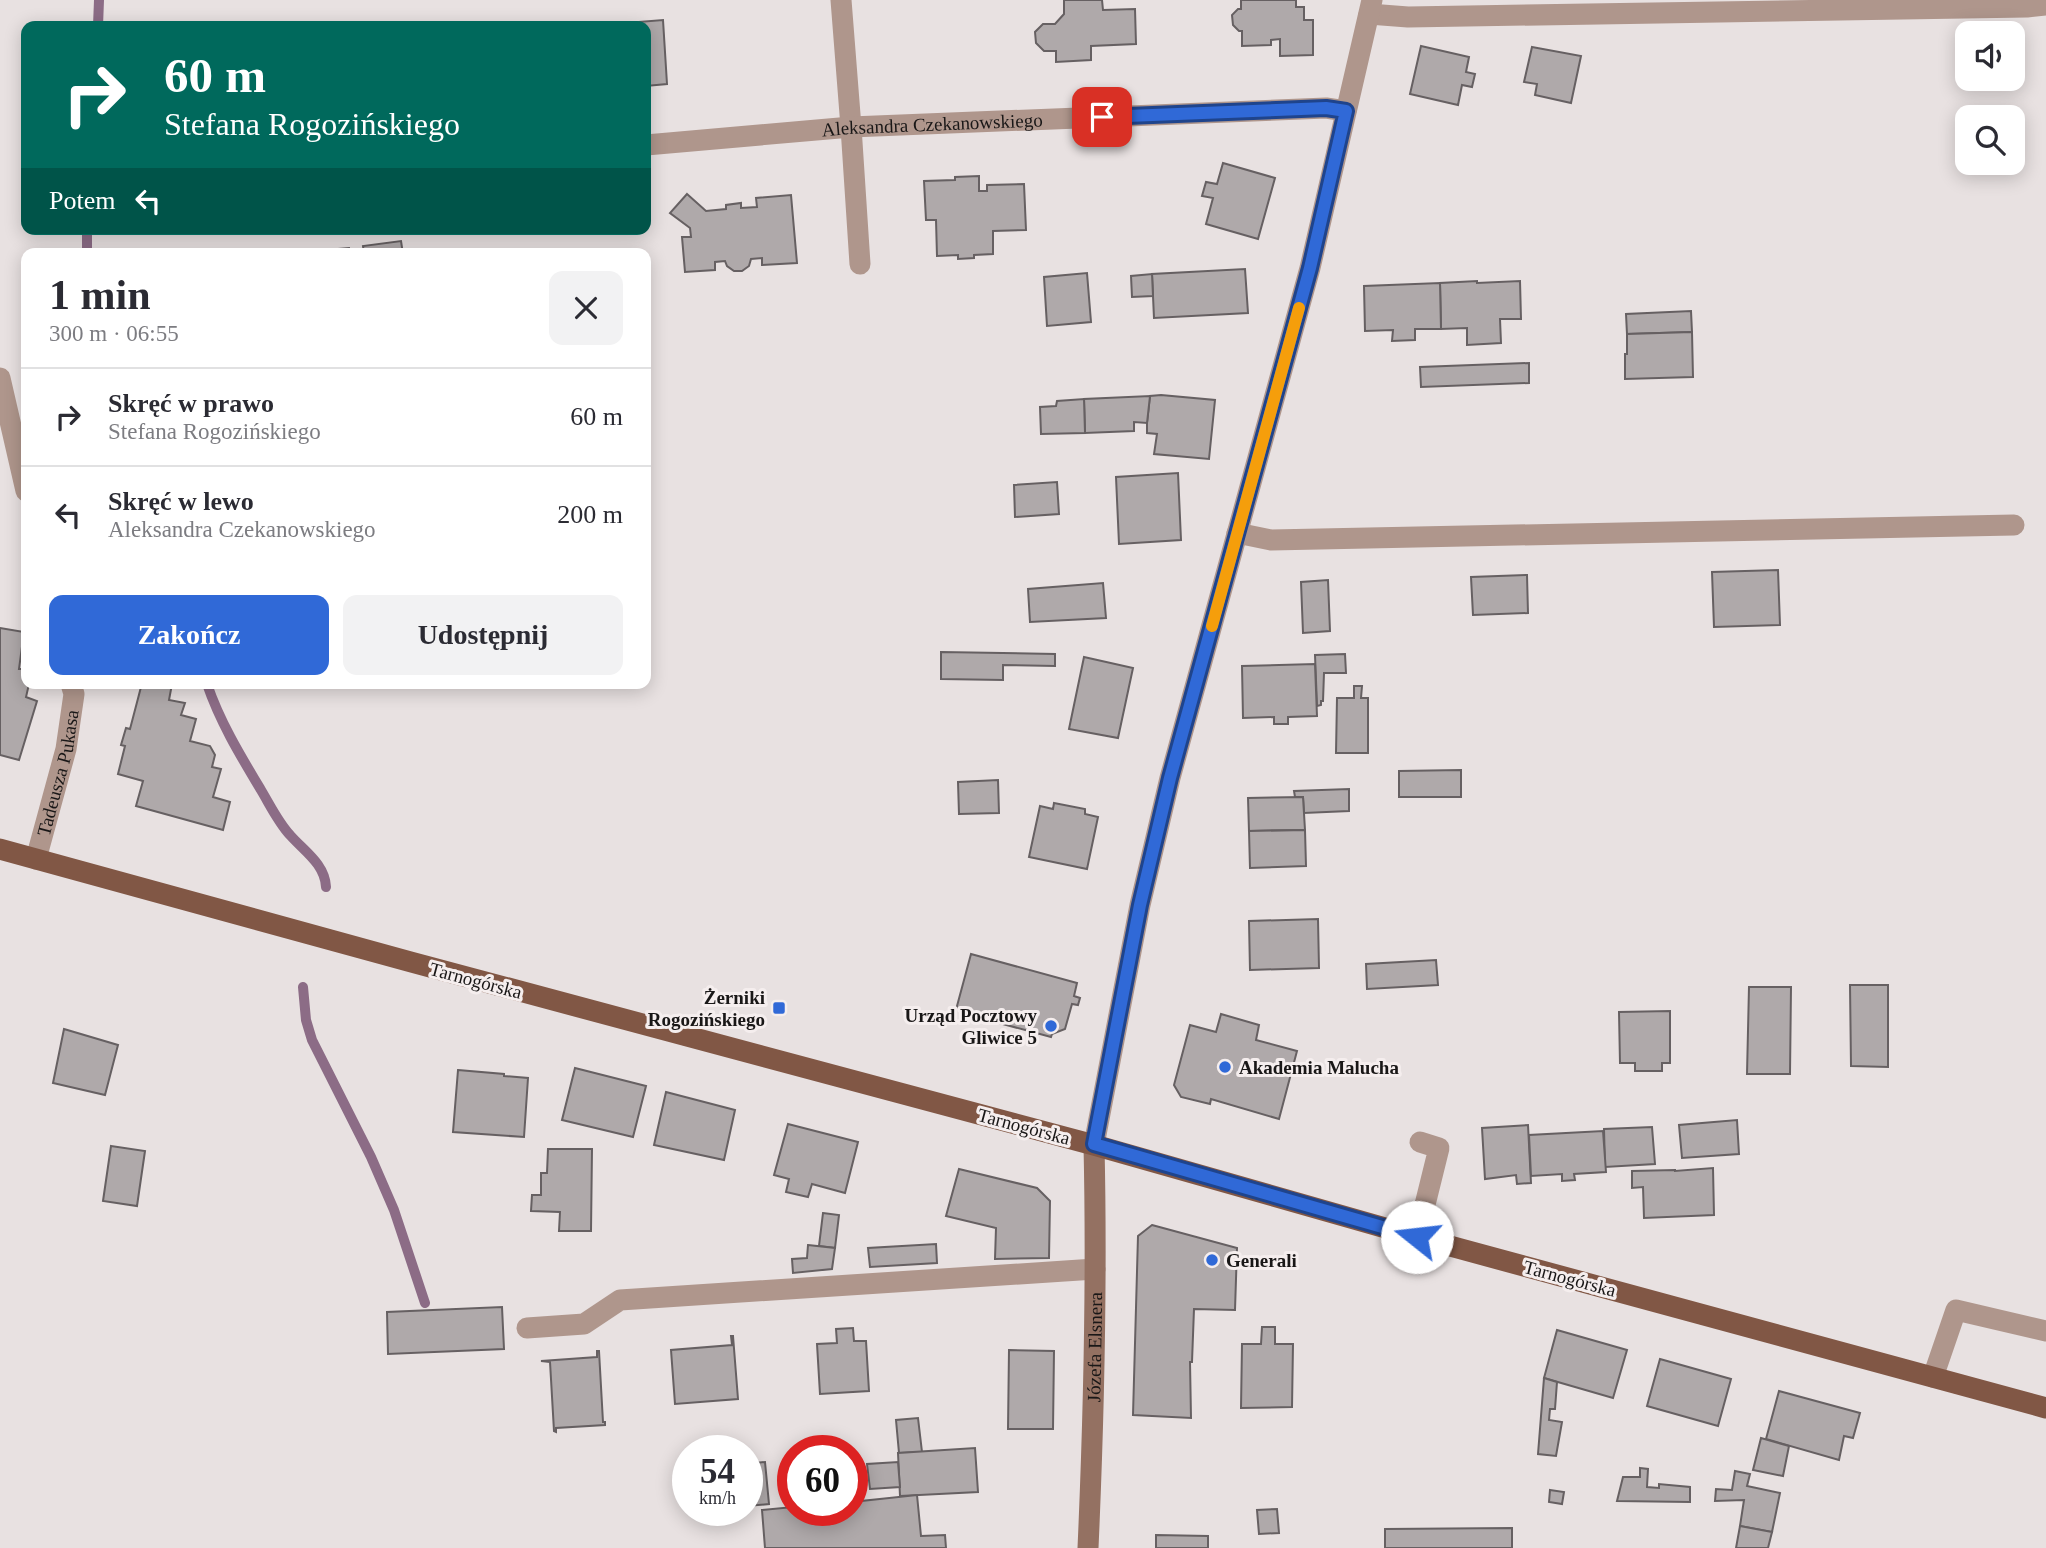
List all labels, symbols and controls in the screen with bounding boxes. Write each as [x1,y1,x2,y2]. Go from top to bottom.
map controls [1955,21,2025,175]
button: sound [1955,21,2025,91]
text: 60 m [164,48,266,103]
icon: right [49,49,140,140]
pin [1072,87,1132,147]
icon: arrive [1083,98,1121,136]
button: search [1955,105,2025,175]
text: Stefana Rogozińskiego [164,106,460,142]
street label: Aleksandra Czekanowskiego [821,109,1043,141]
icon: left [129,182,167,220]
text: Potem [49,186,115,215]
button: close [549,271,623,345]
text: 1 min [49,272,151,318]
text: 300 m · 06:55 [49,321,179,346]
text: Skręć w prawo [108,389,274,418]
icon: right [49,398,87,436]
text: 60 m [570,402,623,431]
text: Stefana Rogozińskiego [108,419,321,444]
text: Skręć w lewo [108,487,254,516]
icon: left [49,496,87,534]
text: 200 m [557,500,623,529]
text: Aleksandra Czekanowskiego [108,517,376,542]
button: Zakończ [49,595,329,675]
button: Udostępnij [343,595,623,675]
street label: Tadeusza Pukasa [33,708,83,838]
street label: Tarnogórska [427,958,525,1003]
place label: Żerniki Rogozińskiego [648,987,765,1030]
marker: Żerniki Rogozińskiego [771,1000,787,1016]
place label: Urząd Pocztowy Gliwice 5 [905,1005,1037,1048]
marker: Urząd Pocztowy Gliwice 5 [1043,1018,1059,1034]
place label: Akademia Malucha [1239,1057,1399,1078]
marker: Akademia Malucha [1217,1059,1233,1075]
street label: Tarnogórska [975,1104,1073,1149]
position arrow [1380,1200,1454,1274]
place label: Generali [1226,1250,1297,1271]
marker: Generali [1204,1252,1220,1268]
street label: Tarnogórska [1521,1256,1619,1301]
street label: Józefa Elsnera [1083,1291,1106,1402]
speed limit sign: 60 [777,1435,868,1526]
text: 54 [700,1452,735,1491]
text: km/h [699,1488,736,1508]

